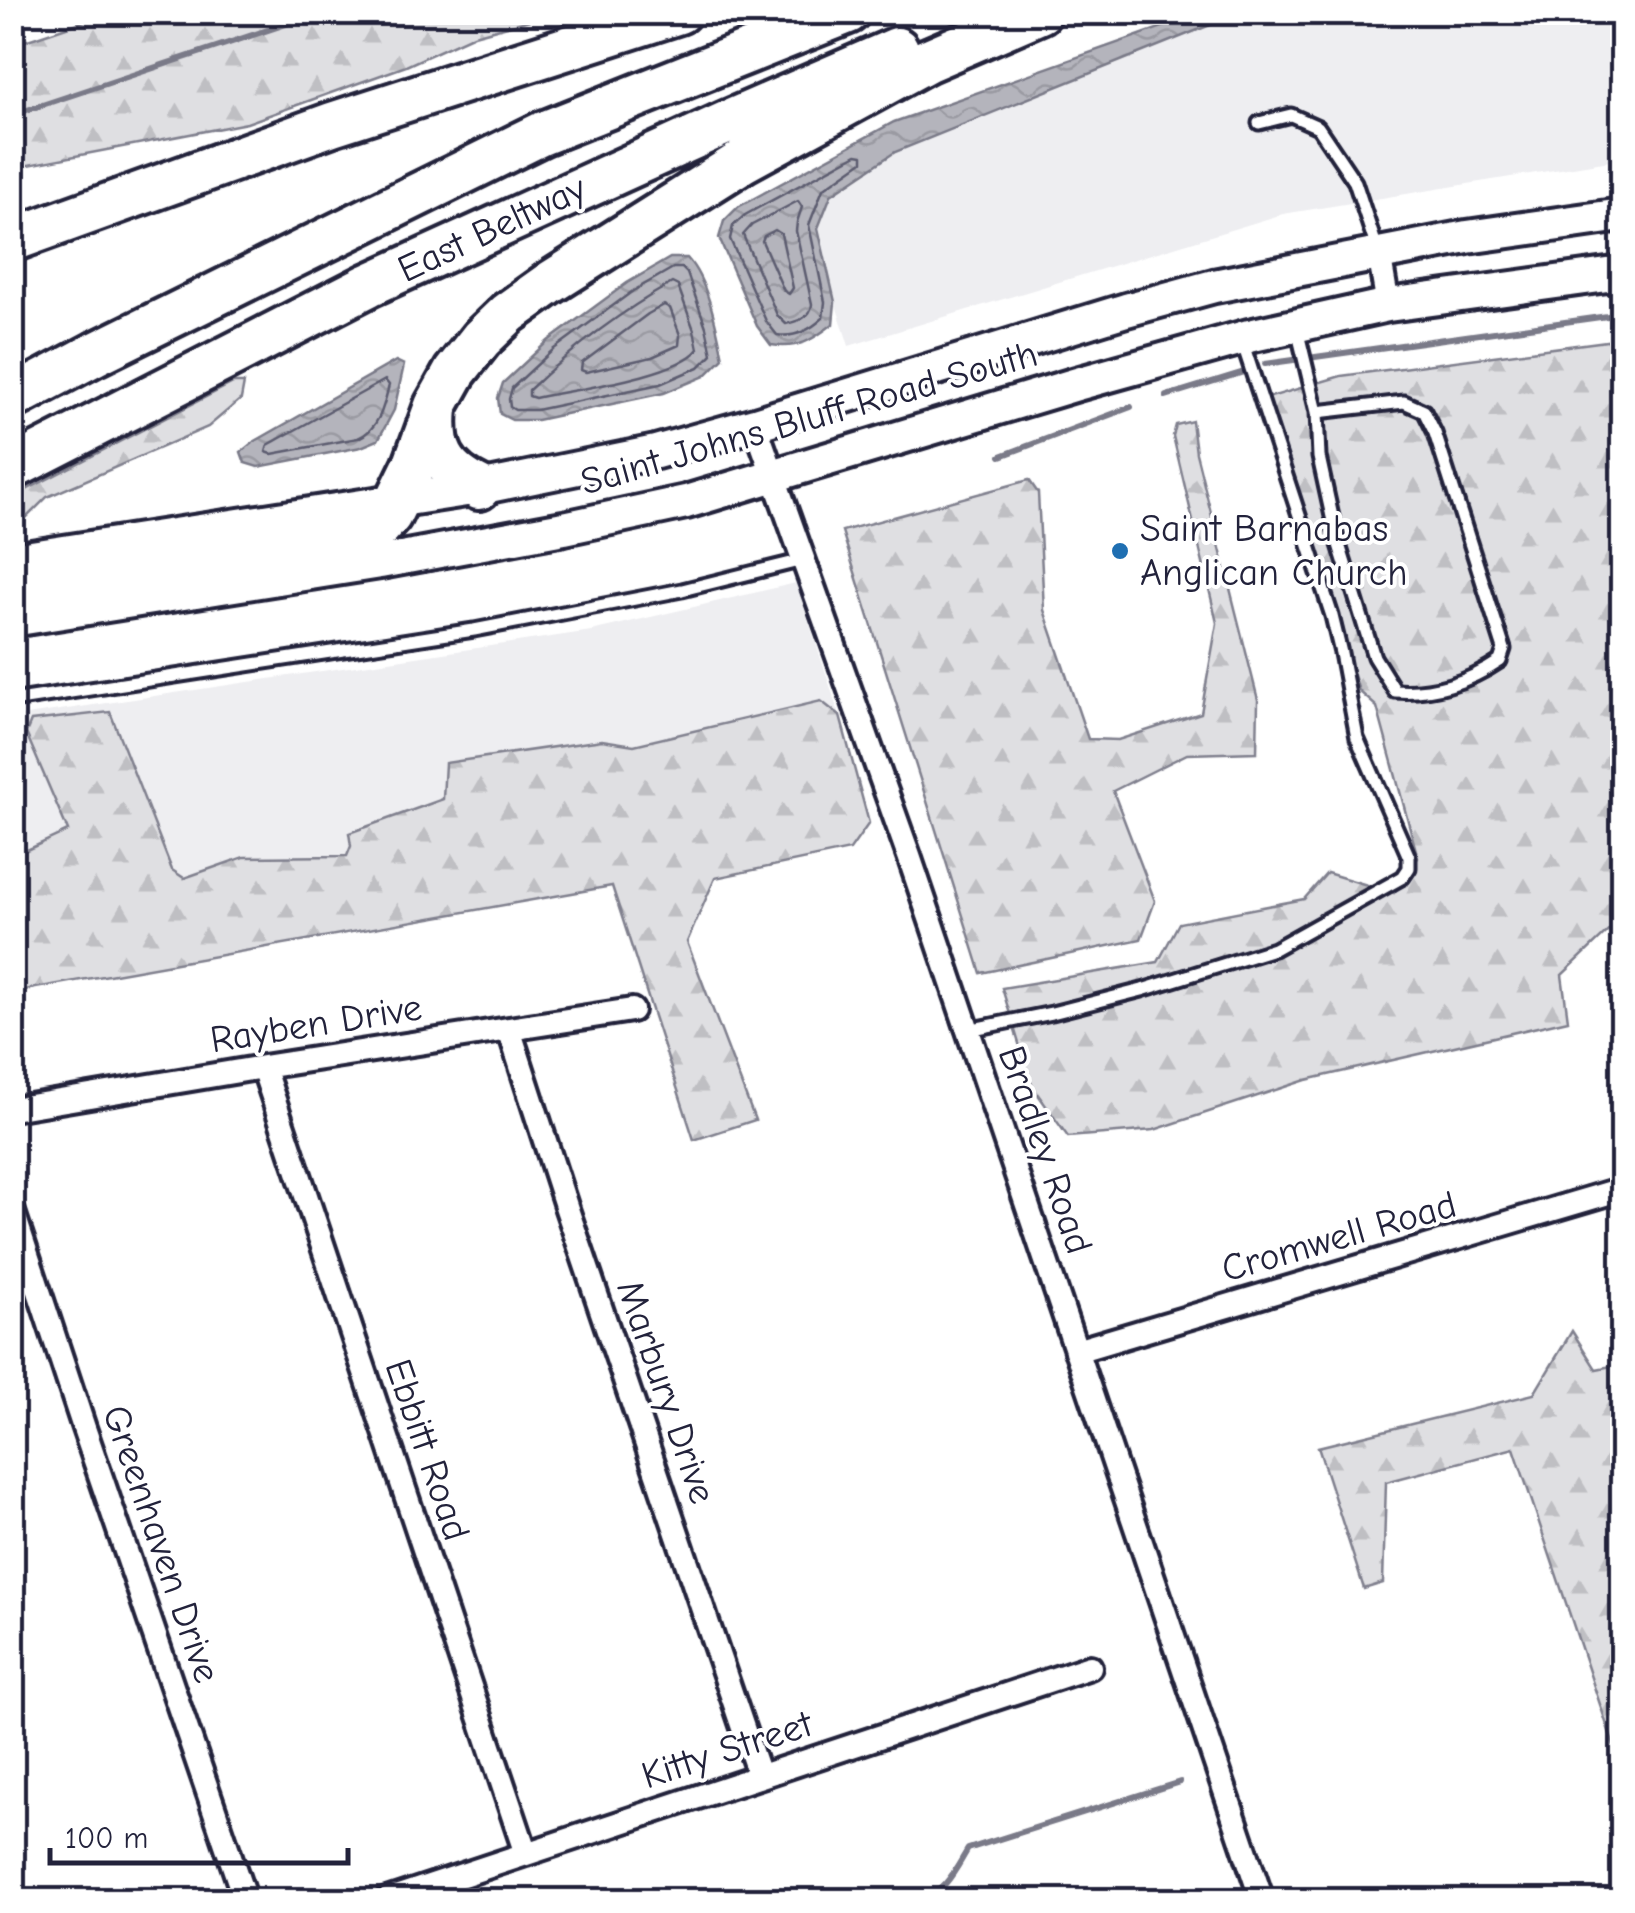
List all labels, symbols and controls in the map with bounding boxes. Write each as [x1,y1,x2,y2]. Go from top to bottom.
street label: East Beltway [391,166,593,292]
street label: Saint Johns Bluff Road South [576,332,1042,504]
place label: Saint Barnabas Anglican Church [1140,507,1408,595]
marker: Saint Barnabas Anglican Church [1109,540,1131,562]
street label: Rayben Drive [207,986,425,1062]
street label: Bradley Road [989,1040,1101,1260]
street label: Cromwell Road [1217,1183,1461,1291]
street label: Marbury Drive [607,1275,725,1509]
street label: Ebbitt Road [375,1354,479,1546]
street label: Greenhaven Drive [93,1400,229,1688]
street label: Kitty Street [636,1701,819,1798]
scale bar [50,1803,348,1865]
text: 100 m [65,1821,148,1856]

